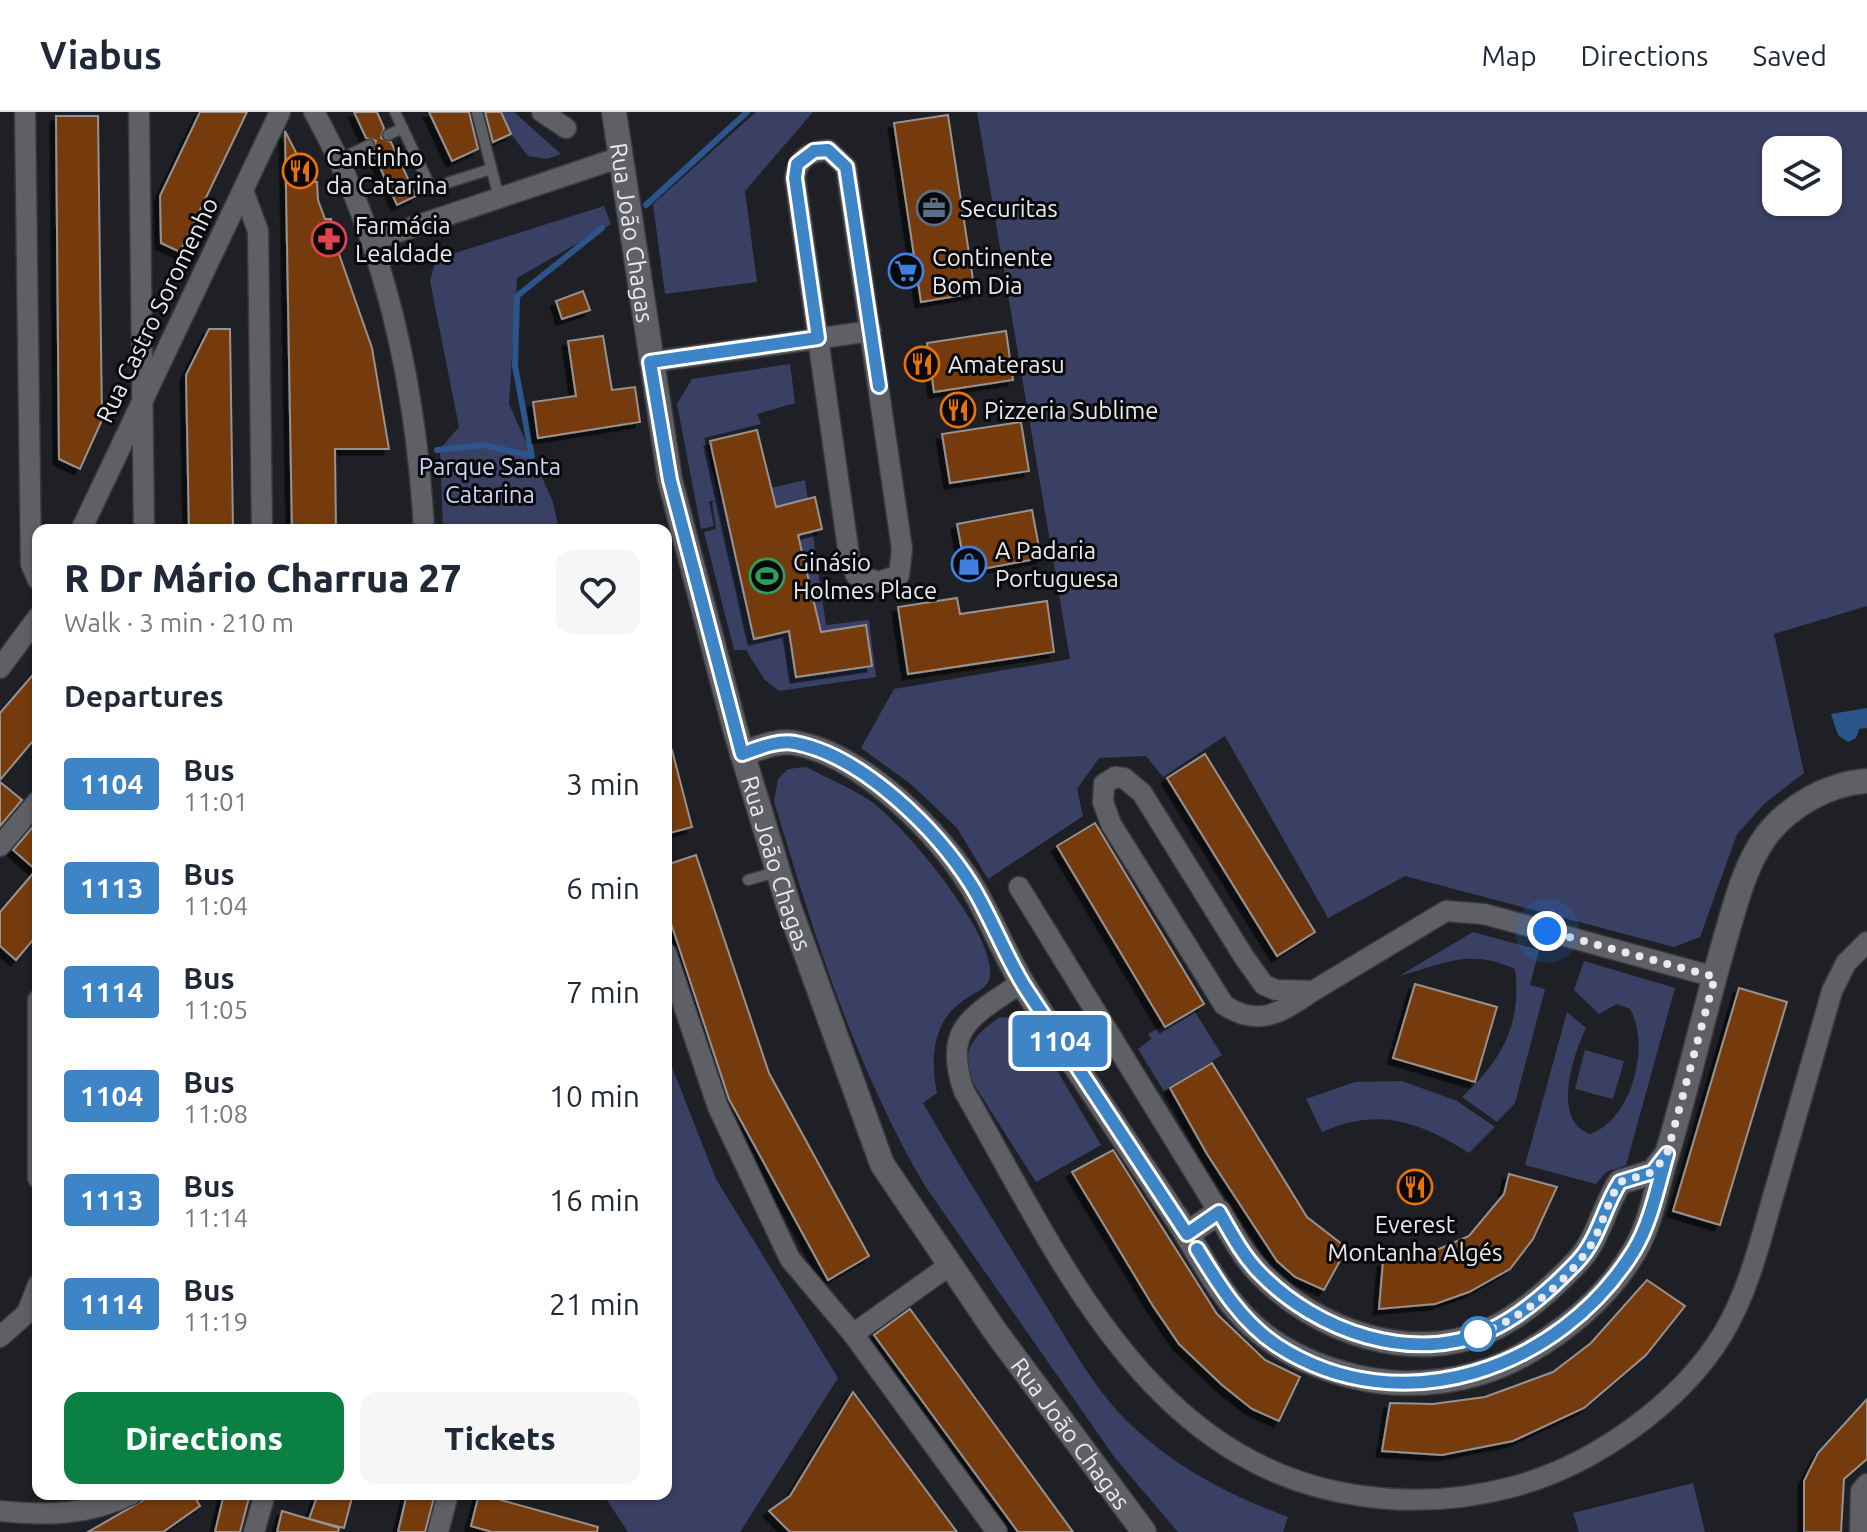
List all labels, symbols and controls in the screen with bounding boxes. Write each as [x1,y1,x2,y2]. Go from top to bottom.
text: Viabus [40,34,162,76]
text: Map [1481,40,1537,71]
text: Directions [1581,40,1708,71]
text: Saved [1752,40,1827,71]
map controls [1762,136,1842,216]
button: layers [1762,136,1842,216]
street label: Rua João Chagas [605,141,659,324]
place label: Cantinho da Catarina [326,144,448,199]
restaurant icon: Cantinho da Catarina [281,152,319,190]
office icon: Securitas [915,189,953,227]
street label: Rua Castro Soromenho [91,193,223,427]
place label: Securitas [960,195,1058,222]
place label: Farmácia Lealdade [355,212,453,267]
pharmacy icon: Farmácia Lealdade [310,220,348,258]
place label: Continente Bom Dia [932,244,1053,299]
supermarket icon: Continente Bom Dia [887,252,925,290]
restaurant icon: Amaterasu [903,345,941,383]
place label: Amaterasu [948,351,1065,378]
restaurant icon: Pizzeria Sublime [939,391,977,429]
place label: Pizzeria Sublime [984,397,1158,424]
park label: Parque Santa Catarina [419,453,561,508]
place label: A Padaria Portuguesa [995,537,1119,592]
shop icon: A Padaria Portuguesa [950,545,988,583]
place label: Ginásio Holmes Place [793,549,937,604]
button: heart [556,550,640,634]
text: R Dr Mário Charrua 27 [64,557,461,599]
sports icon: Ginásio Holmes Place [748,557,786,595]
text: Walk · 3 min · 210 m [64,608,294,637]
text: Departures [64,679,224,713]
text: Bus [183,753,235,787]
text: 3 min [566,767,640,801]
text: 1104 [80,768,143,799]
street label: Rua João Chagas [736,773,817,954]
text: 11:01 [183,787,248,816]
text: Bus [183,857,235,891]
text: 6 min [566,871,640,905]
text: 1113 [80,872,143,903]
text: 11:04 [183,891,248,920]
your location [1527,911,1567,951]
text: Bus [183,961,235,995]
text: 7 min [566,975,640,1009]
text: 1114 [80,976,143,1007]
text: 11:05 [183,995,248,1024]
line badge: 1104 [1004,1015,1116,1067]
text: 1104 [1028,1025,1092,1056]
text: Bus [183,1065,235,1099]
text: 10 min [549,1079,640,1113]
text: 1104 [80,1080,143,1111]
text: 11:08 [183,1099,248,1128]
restaurant icon: Everest Montanha Algés [1396,1168,1434,1206]
text: Bus [183,1169,235,1203]
text: 16 min [549,1183,640,1217]
text: 1113 [80,1184,143,1215]
text: 11:14 [183,1203,248,1232]
place label: Everest Montanha Algés [1328,1211,1502,1266]
text: Bus [183,1273,235,1307]
text: 21 min [549,1287,640,1321]
text: 1114 [80,1288,143,1319]
text: 11:19 [183,1307,248,1336]
unlabelled marker [1461,1317,1495,1351]
street label: Rua João Chagas [1006,1352,1136,1514]
button: Directions [64,1392,344,1484]
button: Tickets [360,1392,640,1484]

